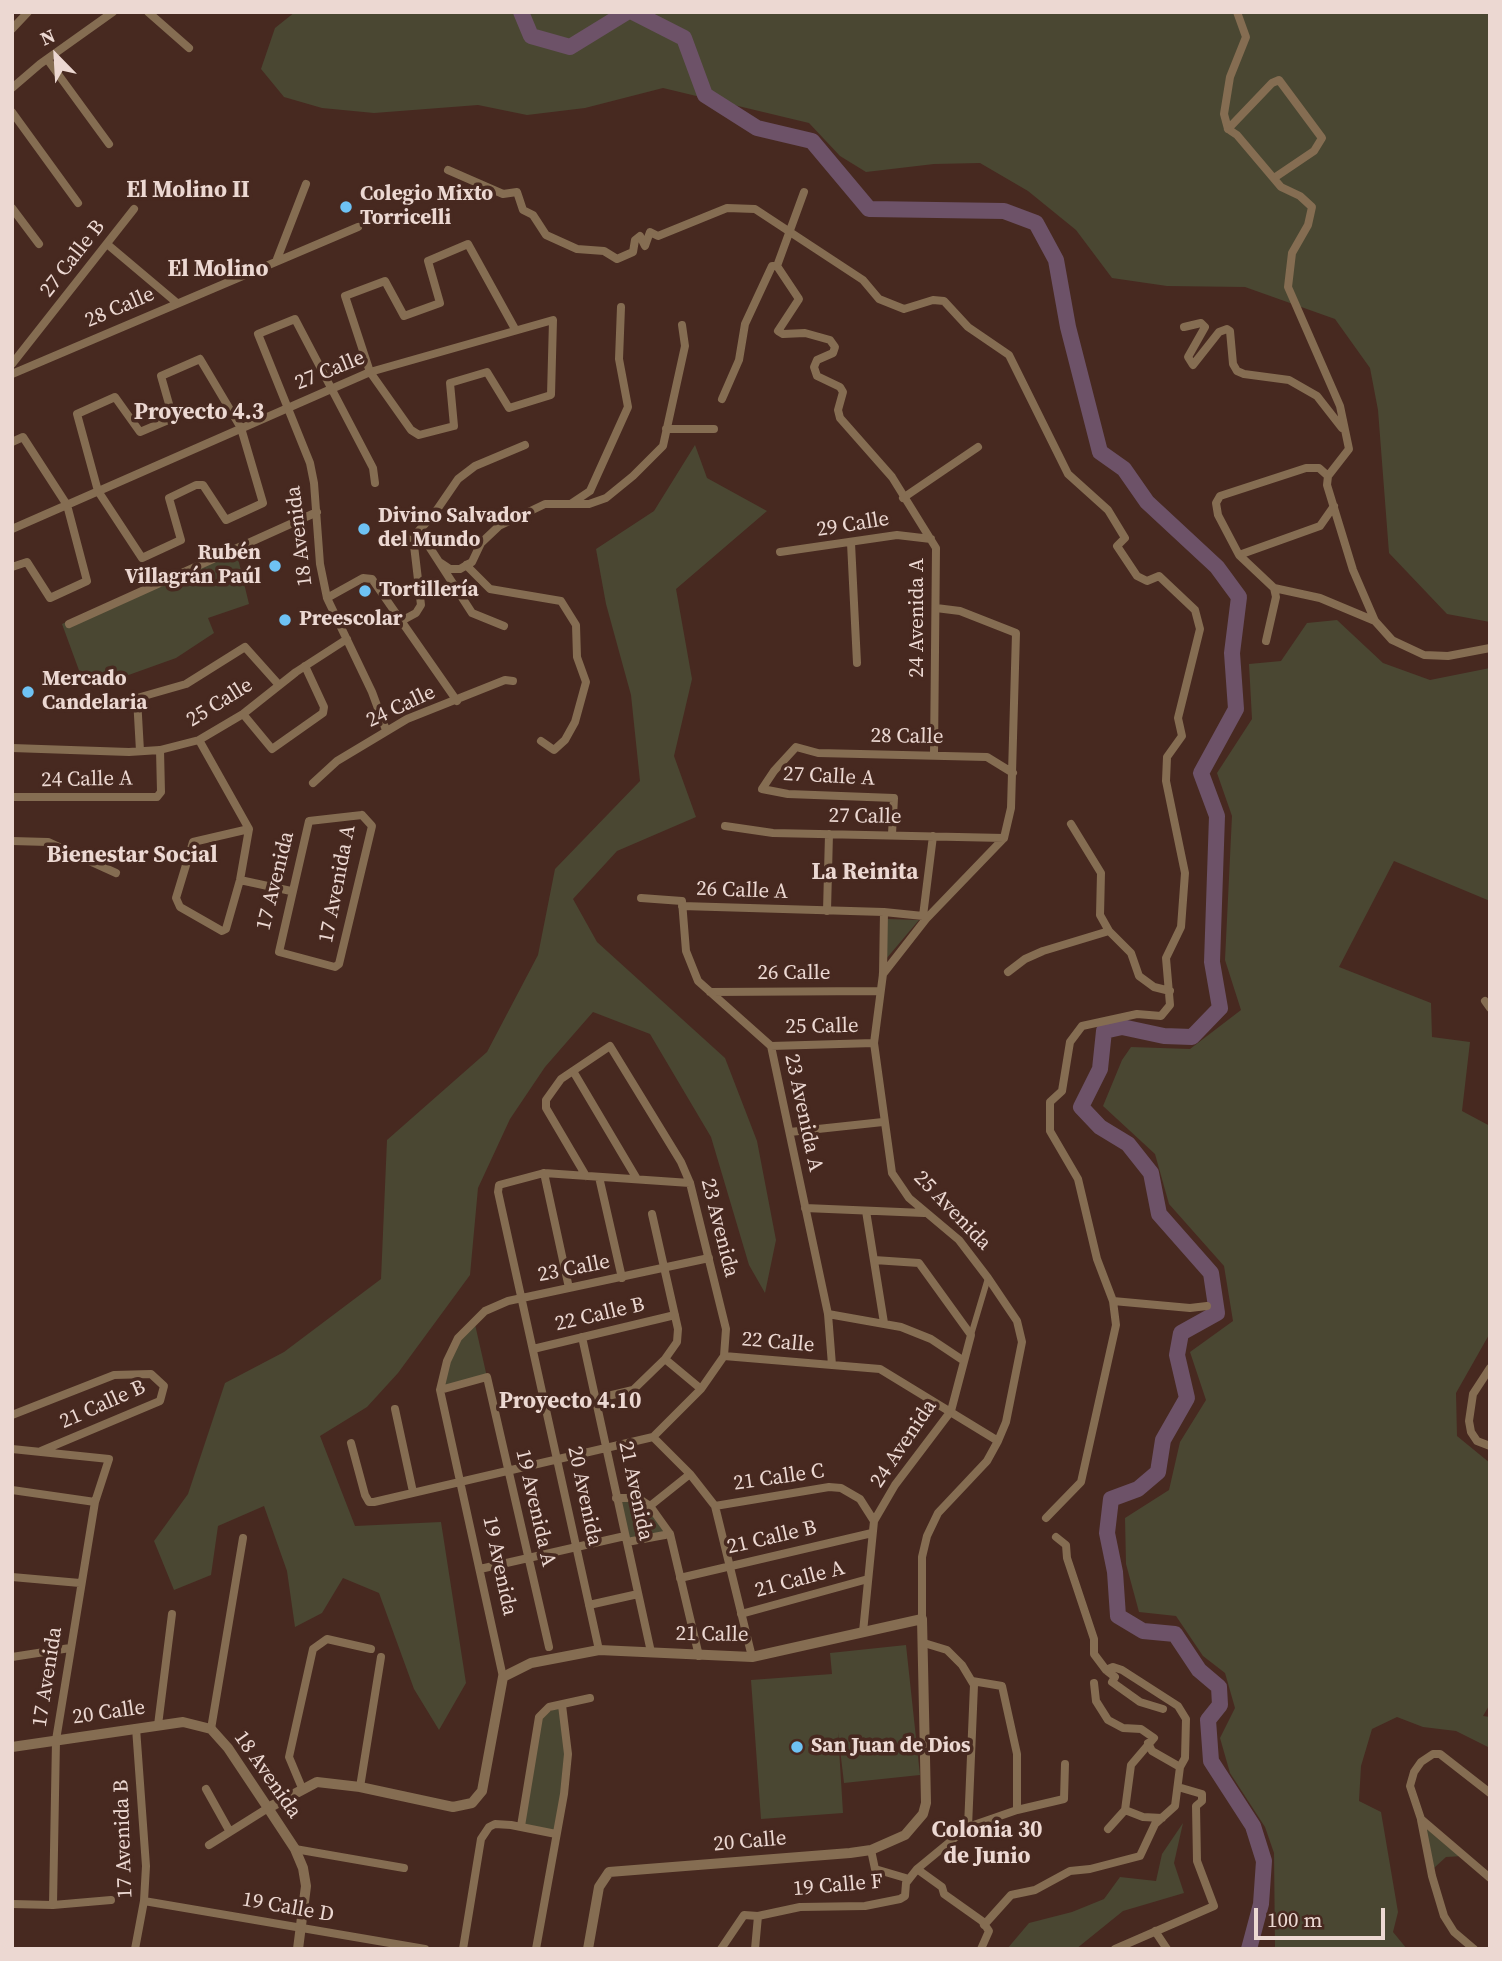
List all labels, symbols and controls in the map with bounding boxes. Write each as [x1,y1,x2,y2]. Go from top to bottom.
north arrow [21,21,91,91]
text: N [36,22,59,52]
district label: El Molino II [126,177,250,205]
place label: Colegio Mixto Torricelli [360,182,493,232]
marker: Colegio Mixto Torricelli [338,199,354,215]
street label: 27 Calle B [35,215,111,303]
district label: El Molino [168,256,268,284]
street label: 28 Calle [81,282,159,334]
street label: 27 Calle [291,346,369,396]
district label: Proyecto 4.3 [134,399,264,427]
street label: 18 Avenida [281,484,319,588]
place label: Divino Salvador del Mundo [378,504,531,554]
street label: 29 Calle [815,507,891,543]
marker: Divino Salvador del Mundo [356,521,372,537]
place label: Rubén Villagrán Paúl [125,541,261,591]
marker: Rubén Villagrán Paúl [267,558,283,574]
street label: 24 Avenida A [905,558,931,678]
place label: Tortillería [379,578,479,604]
marker: Tortillería [357,583,373,599]
place label: Preescolar [299,607,403,633]
marker: Preescolar [277,612,293,628]
place label: Mercado Candelaria [42,667,147,717]
street label: 25 Calle [182,673,258,733]
street label: 24 Calle [363,680,439,734]
marker: Mercado Candelaria [20,684,36,700]
street label: 28 Calle [870,724,944,750]
street label: 27 Calle A [782,762,876,792]
street label: 24 Calle A [41,767,133,793]
street label: 27 Calle [828,804,902,830]
street label: 17 Avenida A [314,823,362,945]
street label: 17 Avenida [252,829,300,933]
district label: Bienestar Social [46,842,218,870]
district label: La Reinita [812,859,918,887]
street label: 26 Calle A [696,877,788,905]
street label: 26 Calle [757,961,831,987]
street label: 25 Calle [785,1014,859,1040]
street label: 23 Avenida A [778,1052,828,1174]
street label: 25 Avenida [908,1166,996,1256]
street label: 23 Avenida [695,1176,743,1280]
street label: 23 Calle [536,1250,612,1288]
street label: 22 Calle B [553,1292,647,1338]
street label: 22 Calle [741,1327,815,1359]
street label: 21 Calle B [56,1375,150,1435]
district label: Proyecto 4.10 [499,1388,641,1416]
street label: 24 Avenida [865,1395,943,1493]
street label: 21 Avenida [612,1439,658,1543]
street label: 20 Avenida [561,1444,607,1548]
street label: 19 Avenida A [509,1447,561,1569]
street label: 21 Calle C [732,1459,826,1497]
street label: 19 Avenida [476,1514,522,1618]
street label: 21 Calle B [725,1515,819,1561]
street label: 21 Calle A [752,1556,848,1604]
street label: 21 Calle [675,1622,749,1648]
street label: 17 Avenida [28,1625,68,1729]
street label: 20 Calle [71,1695,147,1731]
street label: 18 Avenida [228,1726,306,1824]
place label: San Juan de Dios [811,1734,970,1760]
marker: San Juan de Dios [789,1739,805,1755]
street label: 17 Avenida B [109,1779,139,1899]
district label: Colonia 30 de Junio [931,1817,1043,1871]
street label: 20 Calle [713,1826,787,1858]
street label: 19 Calle F [792,1870,884,1902]
street label: 19 Calle D [240,1888,336,1928]
scale bar [1257,1895,1388,1939]
text: 100 m [1267,1905,1322,1934]

